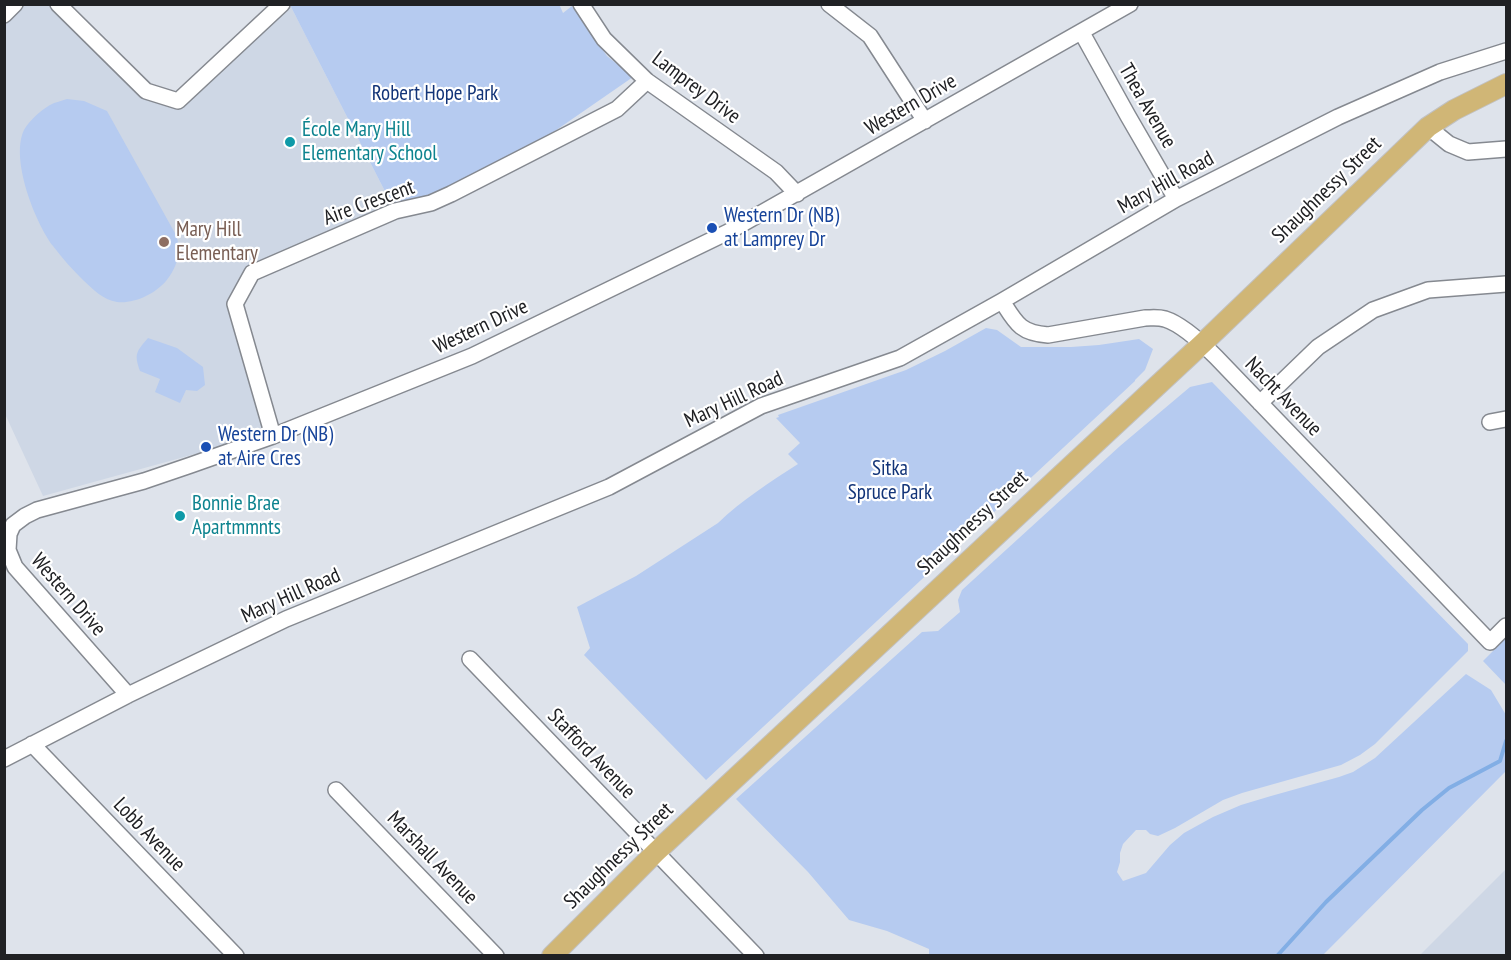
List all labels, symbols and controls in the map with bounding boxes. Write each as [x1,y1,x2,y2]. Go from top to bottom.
street label: Lamprey Drive [647,47,745,129]
street label: Thea Avenue [1113,59,1181,153]
street label: Western Drive [861,69,961,141]
park label: Robert Hope Park [372,81,498,107]
place label: École Mary Hill Elementary School [302,117,437,167]
street label: Shaughnessy Street [1267,132,1387,248]
marker: École Mary Hill Elementary School [283,135,297,149]
street label: Mary Hill Road [1114,146,1218,220]
street label: Aire Crescent [320,175,418,231]
place label: Western Dr (NB) at Lamprey Dr [724,203,839,253]
place label: Mary Hill Elementary [176,217,258,267]
marker: Western Dr (NB) at Lamprey Dr [705,221,719,235]
marker: Mary Hill Elementary [157,235,171,249]
street label: Western Drive [430,294,532,360]
street label: Nacht Avenue [1239,352,1327,442]
street label: Mary Hill Road [681,366,787,434]
place label: Western Dr (NB) at Aire Cres [218,422,333,472]
marker: Western Dr (NB) at Aire Cres [199,440,213,454]
park label: Sitka Spruce Park [848,456,932,506]
street label: Shaughnessy Street [912,465,1034,581]
place label: Bonnie Brae Apartmmnts [192,491,281,541]
marker: Bonnie Brae Apartmmnts [173,509,187,523]
street label: Western Drive [25,549,111,641]
street label: Mary Hill Road [238,563,344,629]
street label: Stafford Avenue [542,704,640,804]
street label: Lobb Avenue [108,793,190,877]
street label: Shaughnessy Street [559,798,679,914]
street label: Marshall Avenue [381,806,483,910]

